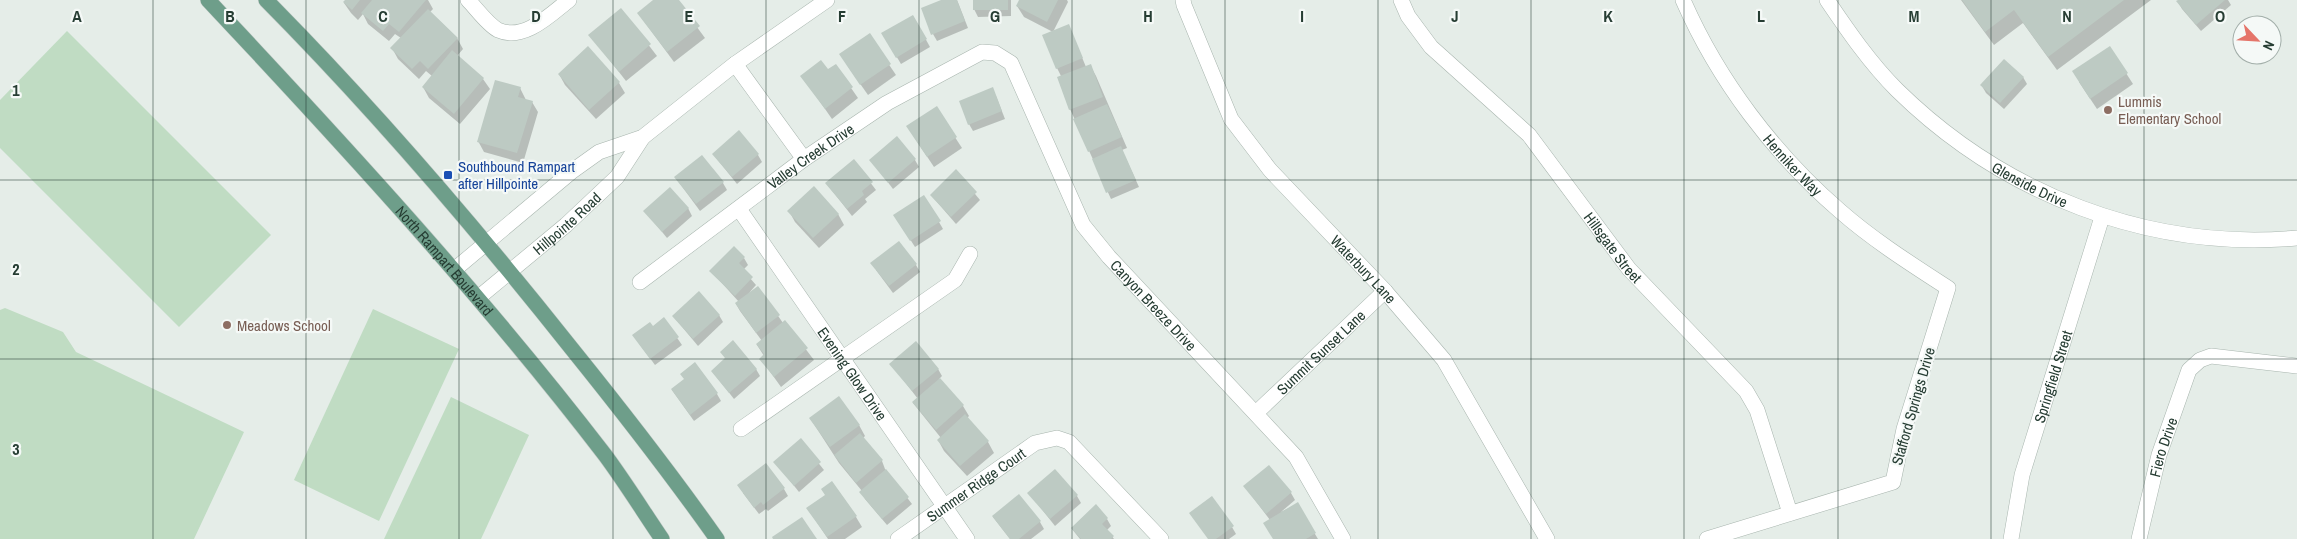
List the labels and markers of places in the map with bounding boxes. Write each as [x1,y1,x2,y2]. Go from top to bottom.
place label: Lummis Elementary School [2118,91,2221,129]
marker: Lummis Elementary School [2102,104,2114,116]
place label: Southbound Rampart after Hillpointe [458,156,576,194]
marker: Southbound Rampart after Hillpointe [442,169,454,181]
place label: Meadows School [237,315,331,336]
marker: Meadows School [221,319,233,331]

